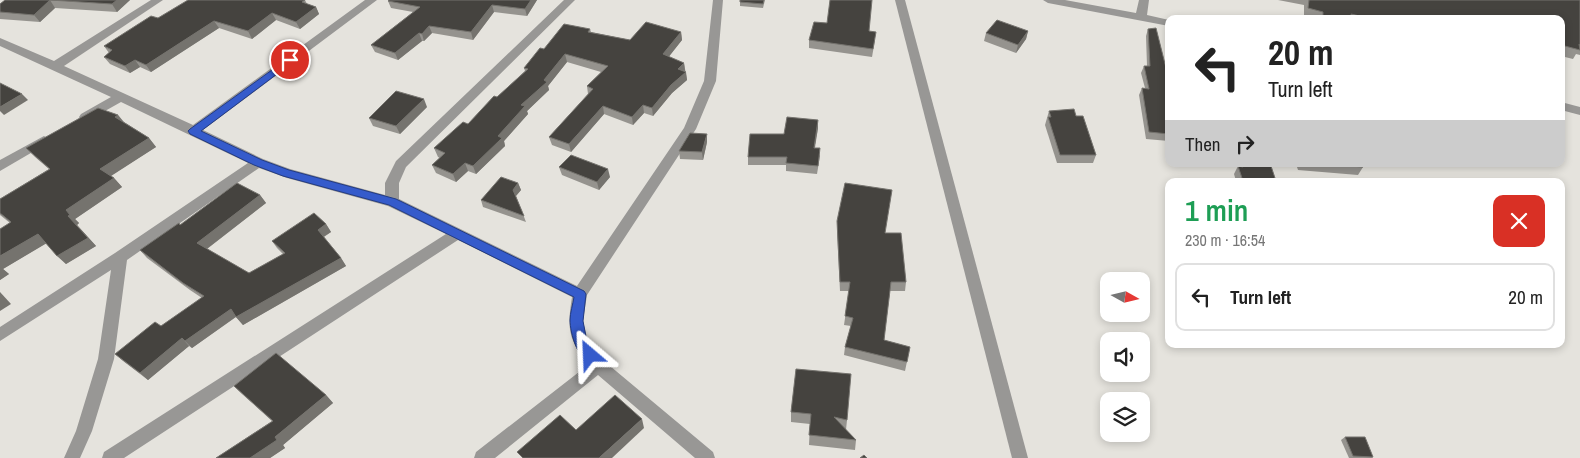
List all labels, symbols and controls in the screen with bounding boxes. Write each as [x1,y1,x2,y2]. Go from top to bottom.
text: 20 m [1268,29,1333,76]
icon: left [1185,35,1250,100]
pin [269,39,311,81]
icon: arrive [276,46,304,74]
text: Turn left [1268,74,1333,104]
icon: right [1231,130,1259,158]
text: Then [1185,131,1221,157]
text: 1 min [1185,190,1248,230]
button: close [1493,195,1545,247]
text: 230 m · 16:54 [1185,229,1265,251]
north arrow [1100,272,1150,322]
map controls [1100,272,1150,442]
icon: left [1187,283,1215,311]
text: Turn left [1230,284,1291,310]
text: 20 m [1508,284,1543,310]
position arrow [563,328,615,380]
button: sound [1100,332,1150,382]
button: layers [1100,392,1150,442]

